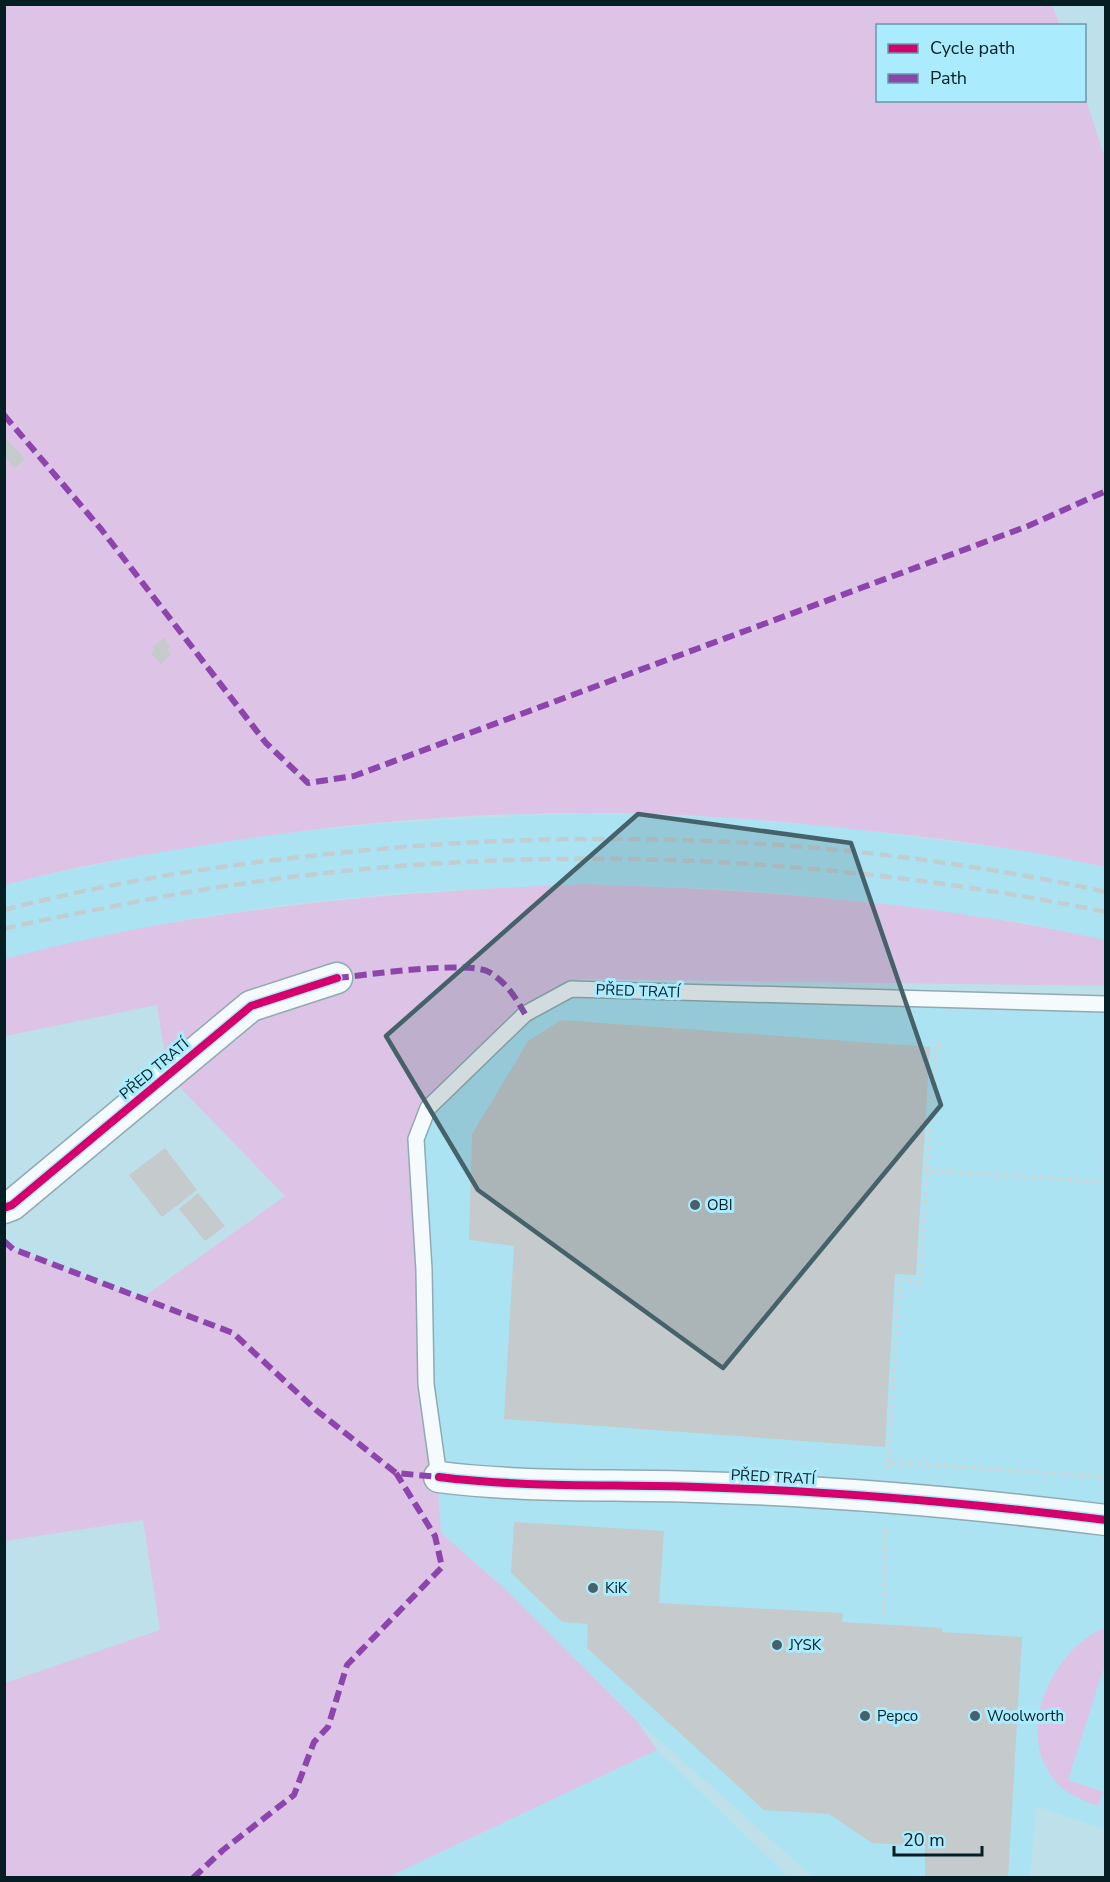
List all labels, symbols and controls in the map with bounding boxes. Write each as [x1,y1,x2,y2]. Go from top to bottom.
legend [876,24,1086,102]
text: Cycle path [930,36,1015,60]
text: Path [930,66,967,90]
street label: PŘED TRATÍ [595,980,682,1003]
street label: PŘED TRATÍ [115,1033,194,1104]
place label: OBI [707,1195,733,1215]
marker: OBI [688,1198,702,1212]
street label: PŘED TRATÍ [730,1465,817,1489]
place label: KiK [605,1578,628,1598]
marker: KiK [586,1581,600,1595]
place label: JYSK [788,1635,822,1655]
marker: JYSK [770,1638,784,1652]
place label: Pepco [877,1706,918,1726]
place label: Woolworth [987,1706,1064,1726]
marker: Pepco [858,1709,872,1723]
marker: Woolworth [968,1709,982,1723]
scale bar [894,1819,982,1857]
text: 20 m [903,1828,945,1852]

